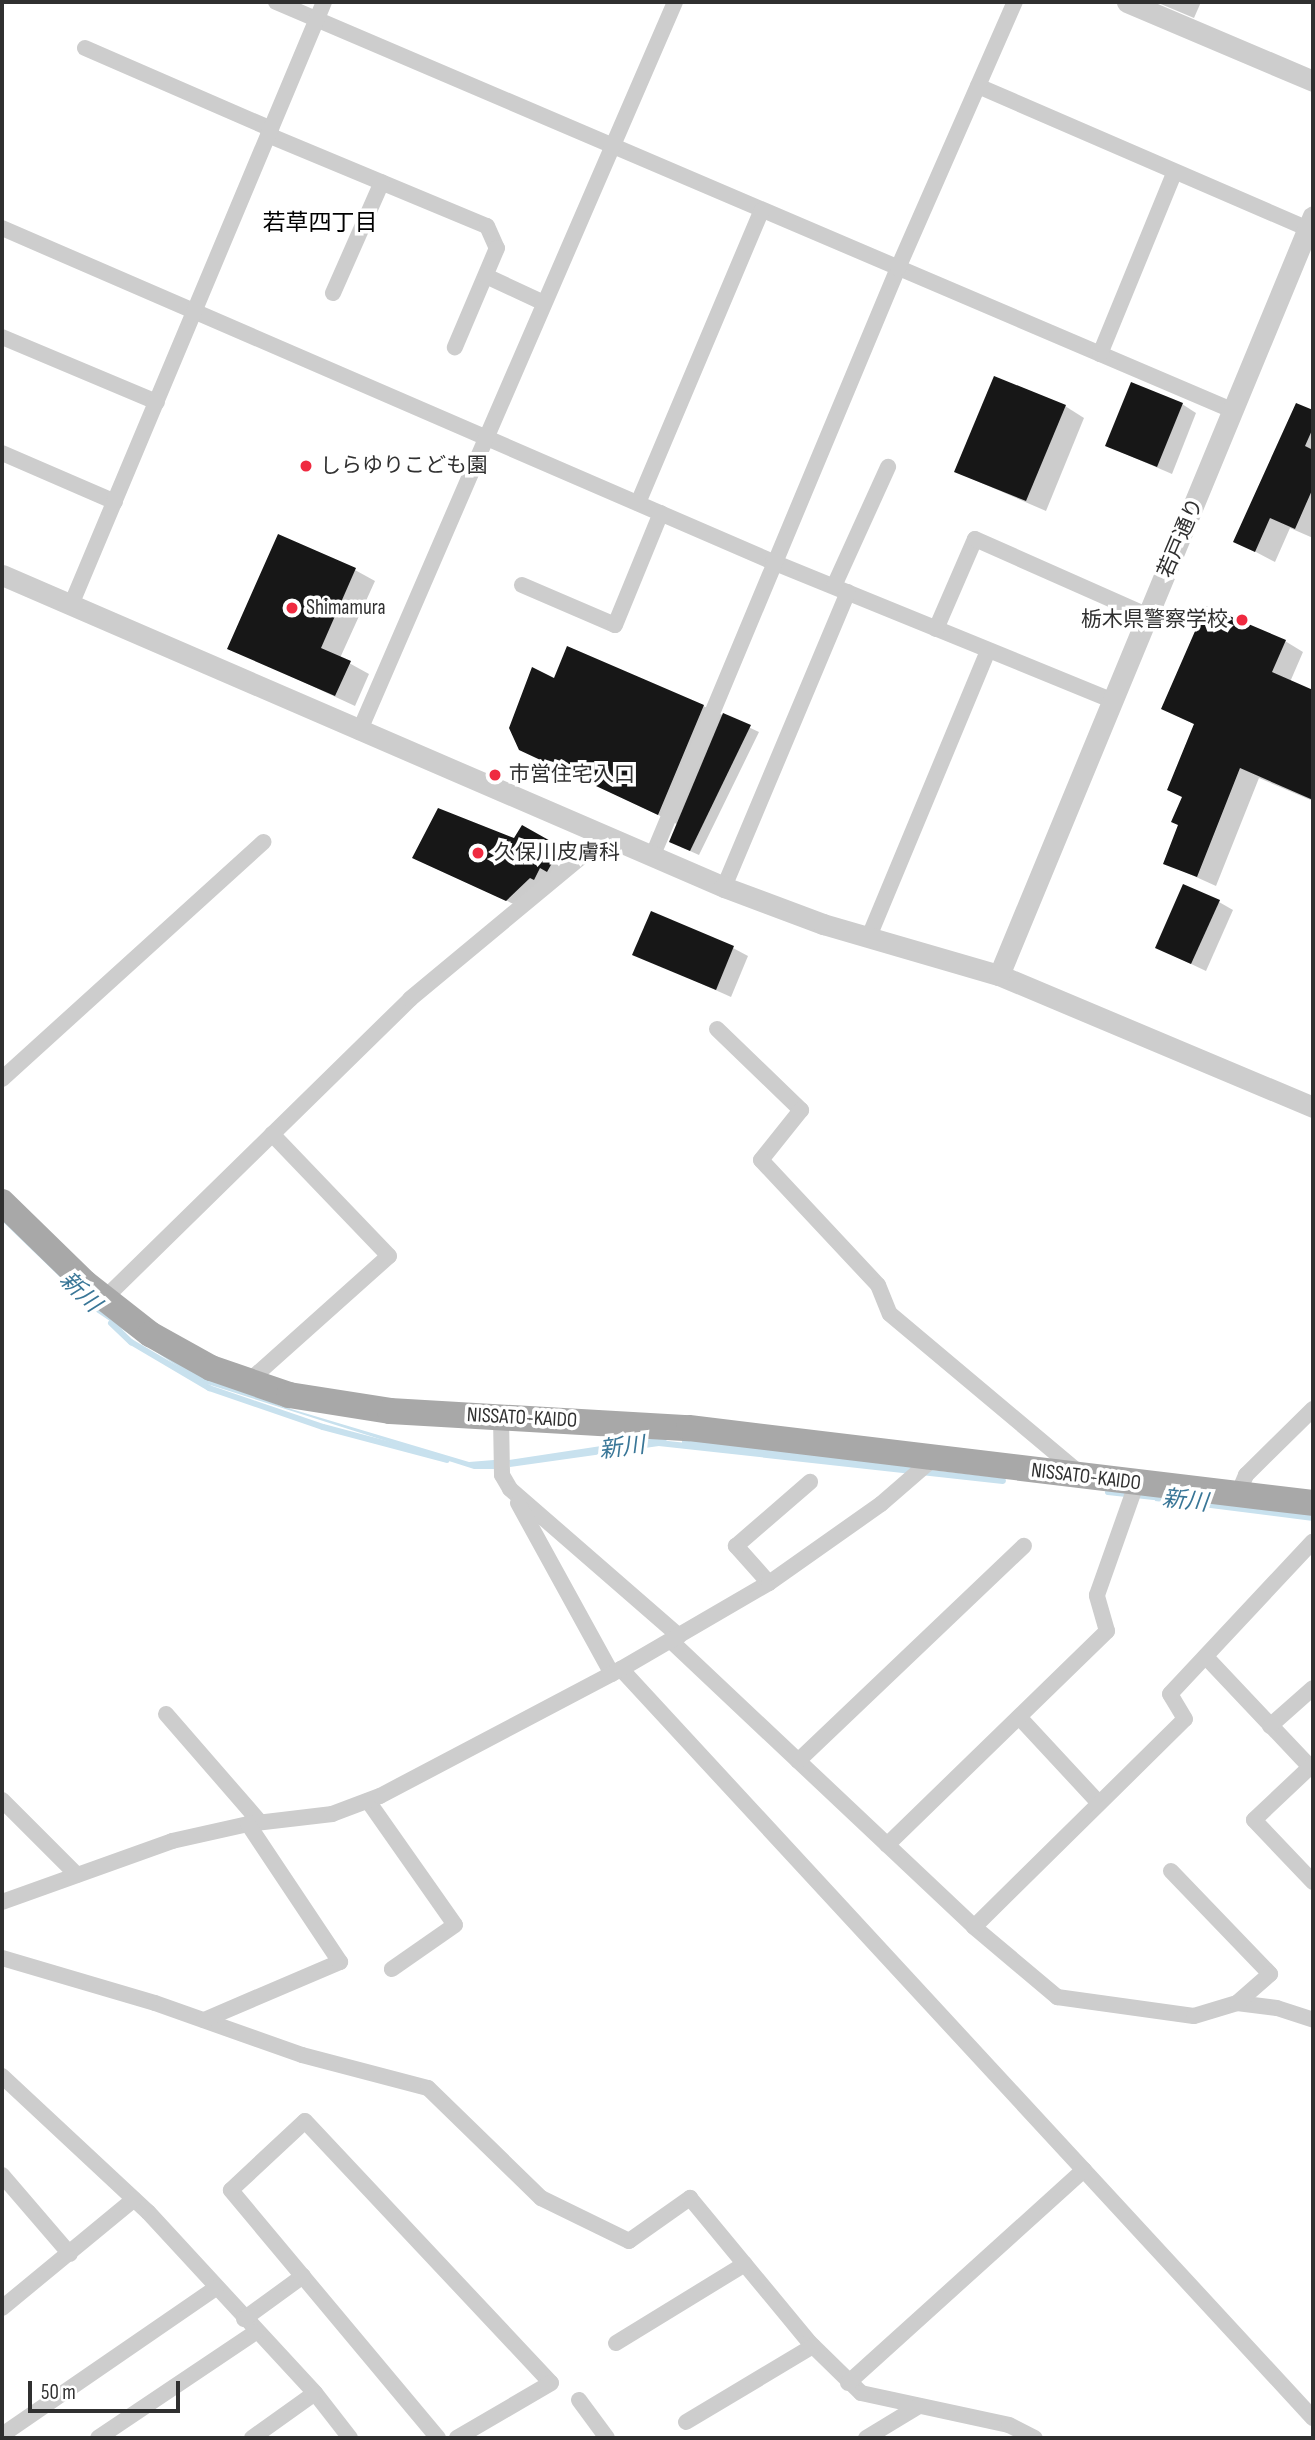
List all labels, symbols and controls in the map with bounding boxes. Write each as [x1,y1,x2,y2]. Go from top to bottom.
district label: 若草四丁目 [263,209,377,237]
place label: しらゆりこども園 [320,453,488,479]
marker: しらゆりこども園 [298,458,314,474]
street label: 若戸通り [1153,494,1209,582]
place label: Shimamura [306,595,385,621]
marker: Shimamura [284,600,300,616]
place label: 栃木県警察学校 [1081,607,1228,633]
marker: 栃木県警察学校 [1234,612,1250,628]
place label: 市営住宅入口 [509,762,635,788]
marker: 市営住宅入口 [487,767,503,783]
place label: 久保川皮膚科 [494,840,620,866]
marker: 久保川皮膚科 [468,843,488,863]
water label: 新川 [54,1266,106,1318]
street label: NISSATO-KAIDO [466,1403,578,1433]
water label: 新川 [597,1431,647,1465]
street label: NISSATO-KAIDO [1030,1458,1142,1496]
water label: 新川 [1161,1485,1209,1517]
scale bar [32,2366,184,2410]
text: 50 m [41,2380,76,2405]

